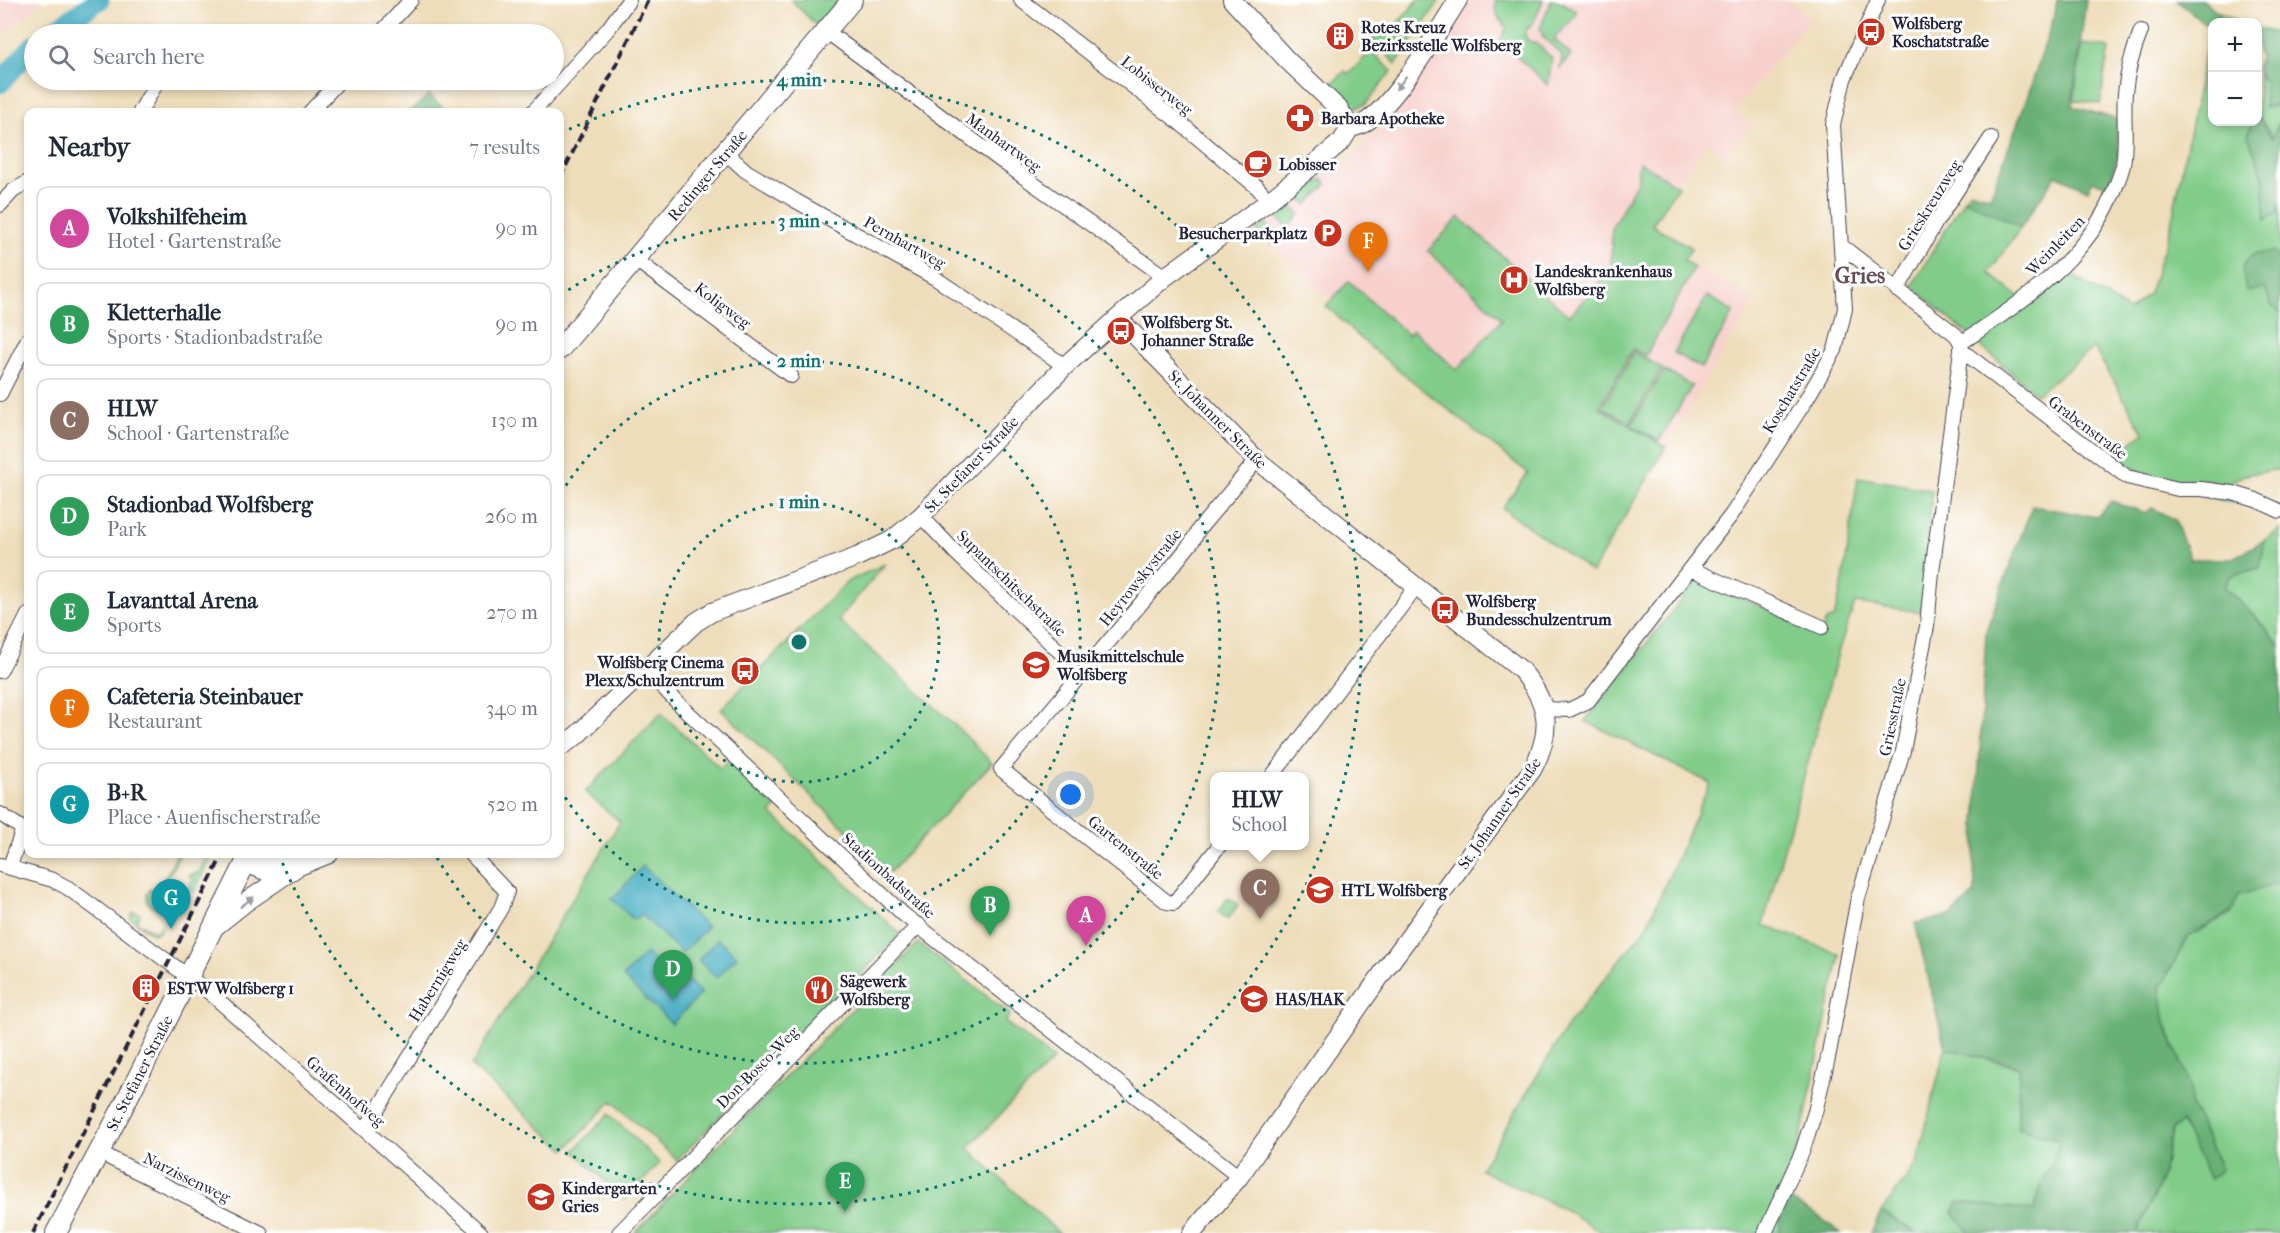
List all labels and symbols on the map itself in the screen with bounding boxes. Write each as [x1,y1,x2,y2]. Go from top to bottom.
place label: Wolfsberg Koschatstraße [1891,14,1989,51]
bus stop icon: Wolfsberg Koschatstraße [1855,16,1887,48]
place label: Rotes Kreuz Bezirksstelle Wolfsberg [1361,18,1522,56]
building icon: Rotes Kreuz Bezirksstelle Wolfsberg [1324,20,1356,52]
street label: Lobisserweg [1117,52,1197,119]
text: 4 min [775,70,822,91]
one-way arrow [1396,75,1408,90]
pharmacy icon: Barbara Apotheke [1284,102,1316,134]
street label: Manhartweg [962,109,1045,176]
place label: Barbara Apotheke [1321,109,1445,129]
street label: Redinger Straße [664,126,751,225]
cafe icon: Lobisser [1242,148,1274,180]
place label: Lobisser [1279,155,1338,174]
street label: Grieskreuzweg [1894,156,1965,254]
text: 3 min [778,211,821,232]
street label: Weinleiten [2021,211,2089,280]
street label: Pernhartweg [861,212,949,273]
parking icon: Besucherparkplatz [1312,217,1344,249]
pin: F [1348,222,1388,272]
place label: Besucherparkplatz [1179,224,1308,244]
place label: Landeskrankenhaus Wolfsberg [1534,262,1672,300]
district label: Gries [1835,263,1885,289]
hospital icon: Landeskrankenhaus Wolfsberg [1498,264,1530,296]
street label: Koligweg [691,278,755,333]
place label: Wolfsberg St. Johanner Straße [1140,313,1254,351]
bus stop icon: Wolfsberg St. Johanner Straße [1105,315,1137,347]
street label: Koschatstraße [1758,344,1825,437]
text: 2 min [777,351,821,372]
street label: St. Johanner Straße [1164,366,1271,473]
street label: Grabenstraße [2045,392,2131,463]
street label: St. Stefaner Straße [920,412,1022,517]
text: 1 min [778,492,820,513]
street label: Heyrowskystraße [1095,525,1186,630]
street label: Supantschitschstraße [953,526,1070,641]
place label: Wolfsberg Bundesschulzentrum [1465,592,1612,629]
bus stop icon: Wolfsberg Bundesschulzentrum [1429,594,1461,626]
centre of rings [789,632,809,652]
place label: Musikmittelschule Wolfsberg [1056,647,1184,685]
school or university icon: Musikmittelschule Wolfsberg [1020,649,1052,681]
place label: Wolfsberg Cinema Plexx/Schulzentrum [585,653,725,690]
bus stop icon: Wolfsberg Cinema Plexx/Schulzentrum [729,655,761,687]
street label: Griesstraße [1875,676,1910,758]
street label: St. Johanner Straße [1454,754,1545,873]
your location [1056,780,1085,809]
street label: Gartenstraße [1084,811,1167,883]
street label: Stadionbadstraße [838,829,939,922]
pin: C [1240,870,1280,919]
school or university icon: HTL Wolfsberg [1304,874,1336,906]
pin: G [152,880,190,929]
place label: HTL Wolfsberg [1341,881,1448,901]
pin: B [970,886,1010,936]
one-way arrow [239,896,254,908]
pin: A [1066,896,1106,946]
street label: Habernigweg [404,935,471,1025]
pin: D [654,950,692,1000]
building icon: ESTW Wolfsberg 1 [130,972,162,1004]
place label: Sägewerk Wolfsberg [839,972,910,1010]
restaurant icon: Sägewerk Wolfsberg [803,974,835,1006]
place label: ESTW Wolfsberg 1 [167,979,294,999]
school or university icon: HAS/HAK [1238,983,1270,1015]
place label: HAS/HAK [1275,990,1346,1009]
street label: St. Stefaner Straße [102,1012,177,1134]
street label: Don-Bosco-Weg [712,1022,803,1112]
street label: Grafenhofweg [302,1052,389,1131]
street label: Narzissenweg [140,1148,234,1207]
pin: E [826,1162,864,1212]
place label: Kindergarten Gries [562,1179,657,1216]
school or university icon: Kindergarten Gries [525,1181,557,1213]

